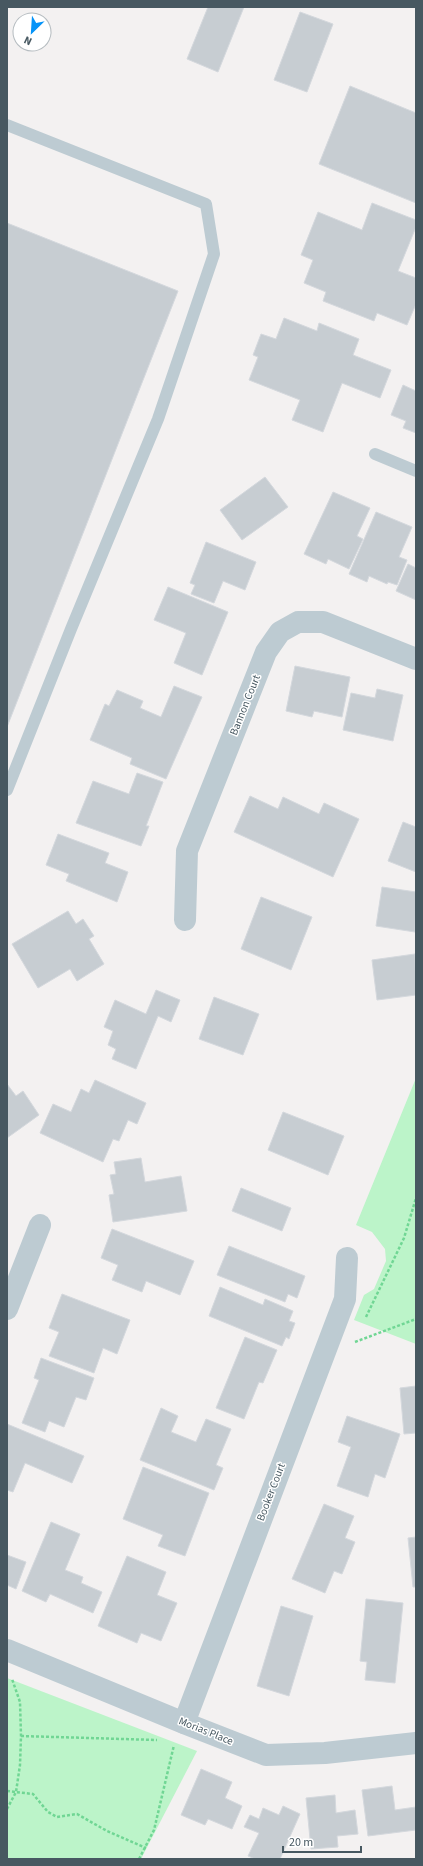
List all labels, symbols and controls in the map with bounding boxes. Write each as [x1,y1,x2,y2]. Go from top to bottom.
north arrow [12,12,52,52]
text: N [21,32,34,49]
street label: Bannon Court [226,672,264,737]
street label: Booker Court [253,1461,289,1523]
street label: Morias Place [176,1713,236,1749]
scale bar [283,1828,361,1854]
text: 20 m [289,1834,313,1851]

